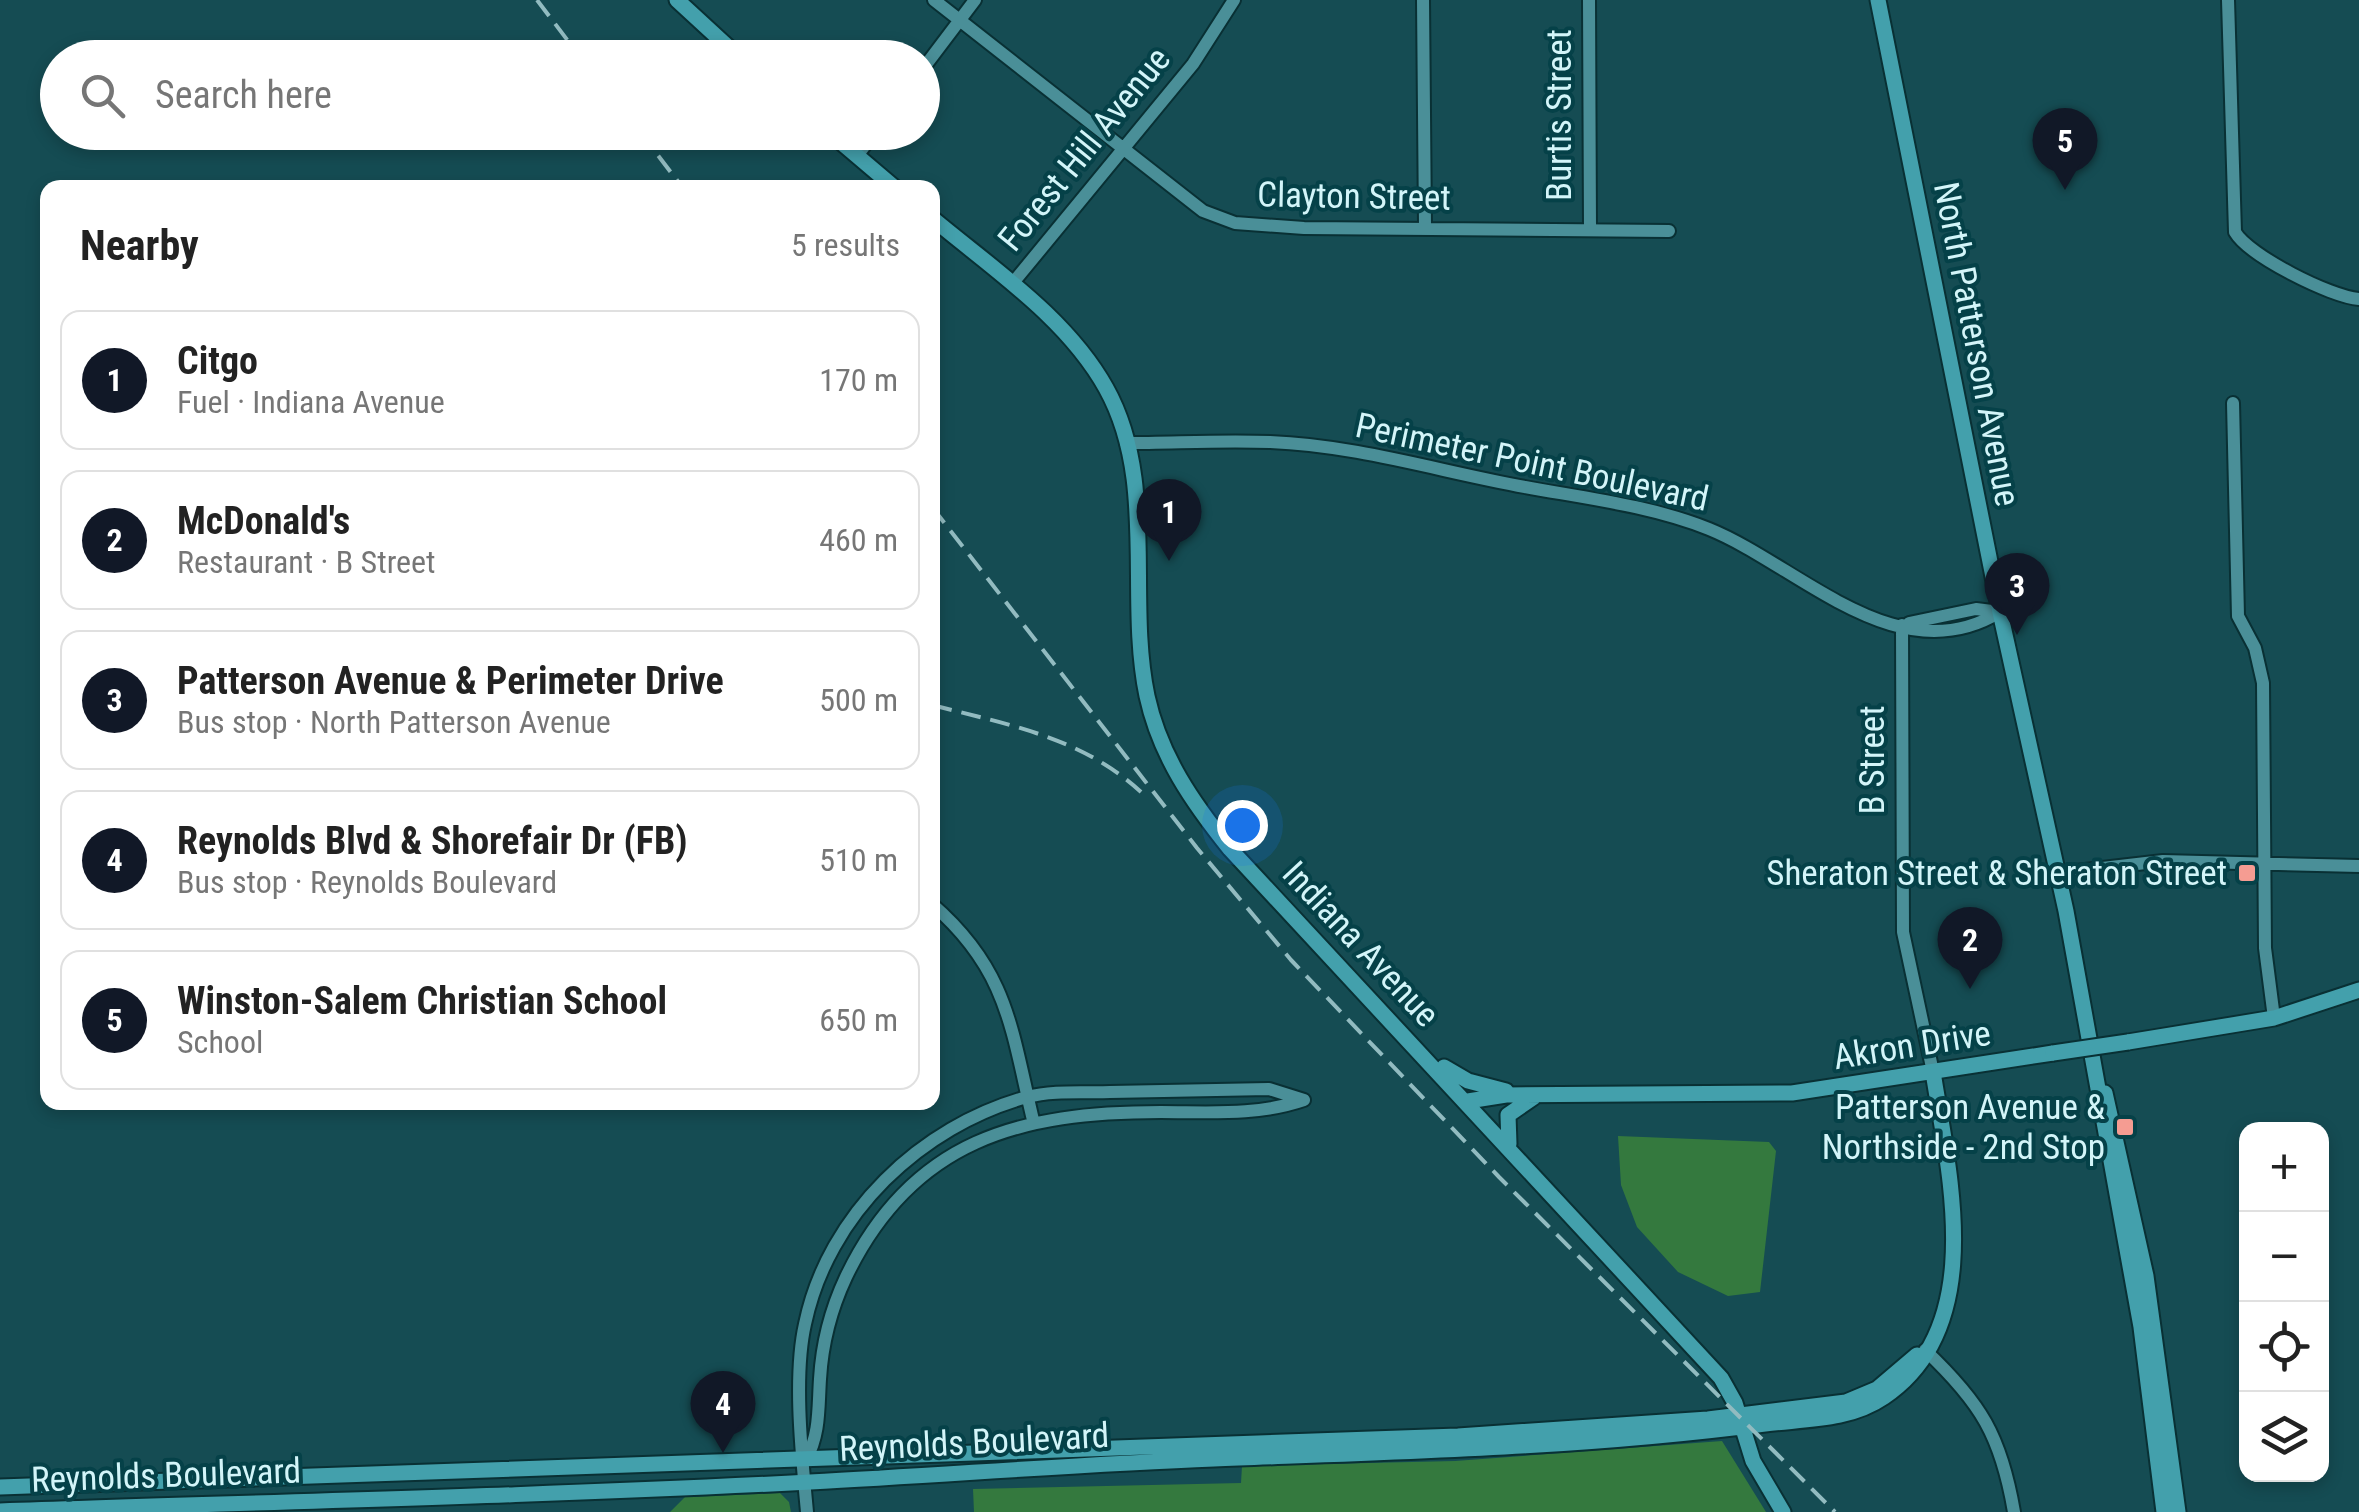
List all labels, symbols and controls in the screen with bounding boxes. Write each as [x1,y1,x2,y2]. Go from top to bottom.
street label: Burtis Street [1539,29,1580,201]
street label: Forest Hill Avenue [990,39,1179,259]
search box [40,40,940,150]
icon: search [75,68,130,123]
text: Search here [155,73,332,117]
pin: 5 [2032,108,2098,190]
street label: Clayton Street [1257,174,1451,219]
street label: North Patterson Avenue [1925,179,2028,510]
text: Nearby [80,221,199,270]
text: 5 results [791,226,900,264]
text: Citgo [177,339,258,383]
text: 1 [106,361,123,399]
text: 170 m [819,361,898,399]
text: Fuel · Indiana Avenue [177,383,445,421]
street label: Perimeter Point Boulevard [1352,405,1712,520]
pin: 1 [1136,478,1202,561]
text: McDonald's [177,499,350,543]
text: 2 [106,521,123,559]
text: 460 m [819,521,898,559]
text: Restaurant · B Street [177,543,436,581]
pin: 3 [1984,552,2050,635]
text: Patterson Avenue & Perimeter Drive [177,659,724,703]
text: 3 [106,681,123,719]
text: 500 m [819,681,898,719]
text: Bus stop · North Patterson Avenue [177,703,611,741]
street label: B Street [1852,705,1893,815]
your location [1217,800,1268,851]
text: Reynolds Blvd & Shorefair Dr (FB) [177,819,688,863]
text: 4 [106,841,123,879]
text: 510 m [819,841,898,879]
street label: Indiana Avenue [1274,853,1447,1035]
place label: Sheraton Street & Sheraton Street [1766,853,2227,894]
marker: Sheraton Street & Sheraton Street [2236,862,2258,884]
text: Bus stop · Reynolds Boulevard [177,863,557,901]
pin: 2 [1938,906,2002,989]
text: Winston-Salem Christian School [177,979,667,1023]
text: 5 [106,1001,123,1039]
text: 650 m [819,1001,898,1039]
street label: Akron Drive [1831,1013,1994,1078]
text: School [177,1023,263,1061]
place label: Patterson Avenue & Northside - 2nd Stop [1822,1087,2105,1168]
marker: Patterson Avenue & Northside - 2nd Stop [2114,1116,2136,1138]
map controls [2239,1122,2329,1482]
button: + [2239,1122,2329,1212]
button: − [2239,1212,2329,1302]
button: locate [2239,1302,2329,1392]
pin: 4 [690,1370,756,1453]
button: layers [2239,1392,2329,1482]
street label: Reynolds Boulevard [838,1415,1110,1470]
street label: Reynolds Boulevard [30,1450,302,1501]

